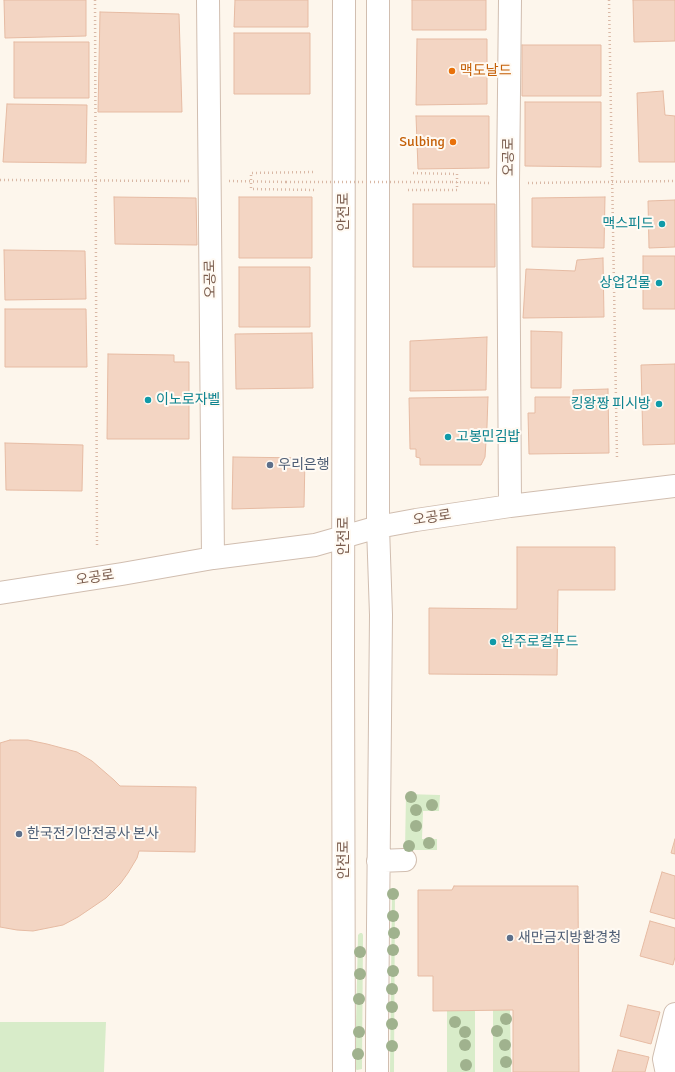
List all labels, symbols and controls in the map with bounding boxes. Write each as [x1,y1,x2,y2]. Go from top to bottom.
place label: 맥도날드 [460,63,512,79]
marker: 맥도날드 [447,66,457,76]
place label: Sulbing [399,134,445,150]
marker: Sulbing [448,137,458,147]
street label: 오공로 [501,138,517,176]
street label: 안전로 [336,193,352,231]
place label: 맥스피드 [602,216,654,232]
marker: 맥스피드 [657,219,667,229]
street label: 오공로 [202,260,220,298]
place label: 상업건물 [599,275,651,291]
marker: 상업건물 [654,278,664,288]
place label: 이노로자벨 [156,392,220,408]
marker: 이노로자벨 [143,395,153,405]
place label: 킹왕짱 피시방 [571,396,651,412]
marker: 킹왕짱 피시방 [654,399,664,409]
place label: 고봉민김밥 [456,429,520,445]
marker: 고봉민김밥 [443,432,453,442]
place label: 우리은행 [278,457,330,473]
marker: 우리은행 [265,460,275,470]
street label: 오공로 [412,507,452,529]
street label: 안전로 [336,517,352,555]
street label: 오공로 [75,567,115,589]
place label: 완주로컬푸드 [501,634,578,650]
marker: 완주로컬푸드 [488,637,498,647]
place label: 한국전기안전공사 본사 [27,826,159,842]
marker: 한국전기안전공사 본사 [14,829,24,839]
street label: 안전로 [336,841,352,879]
place label: 새만금지방환경청 [518,930,621,946]
marker: 새만금지방환경청 [505,933,515,943]

